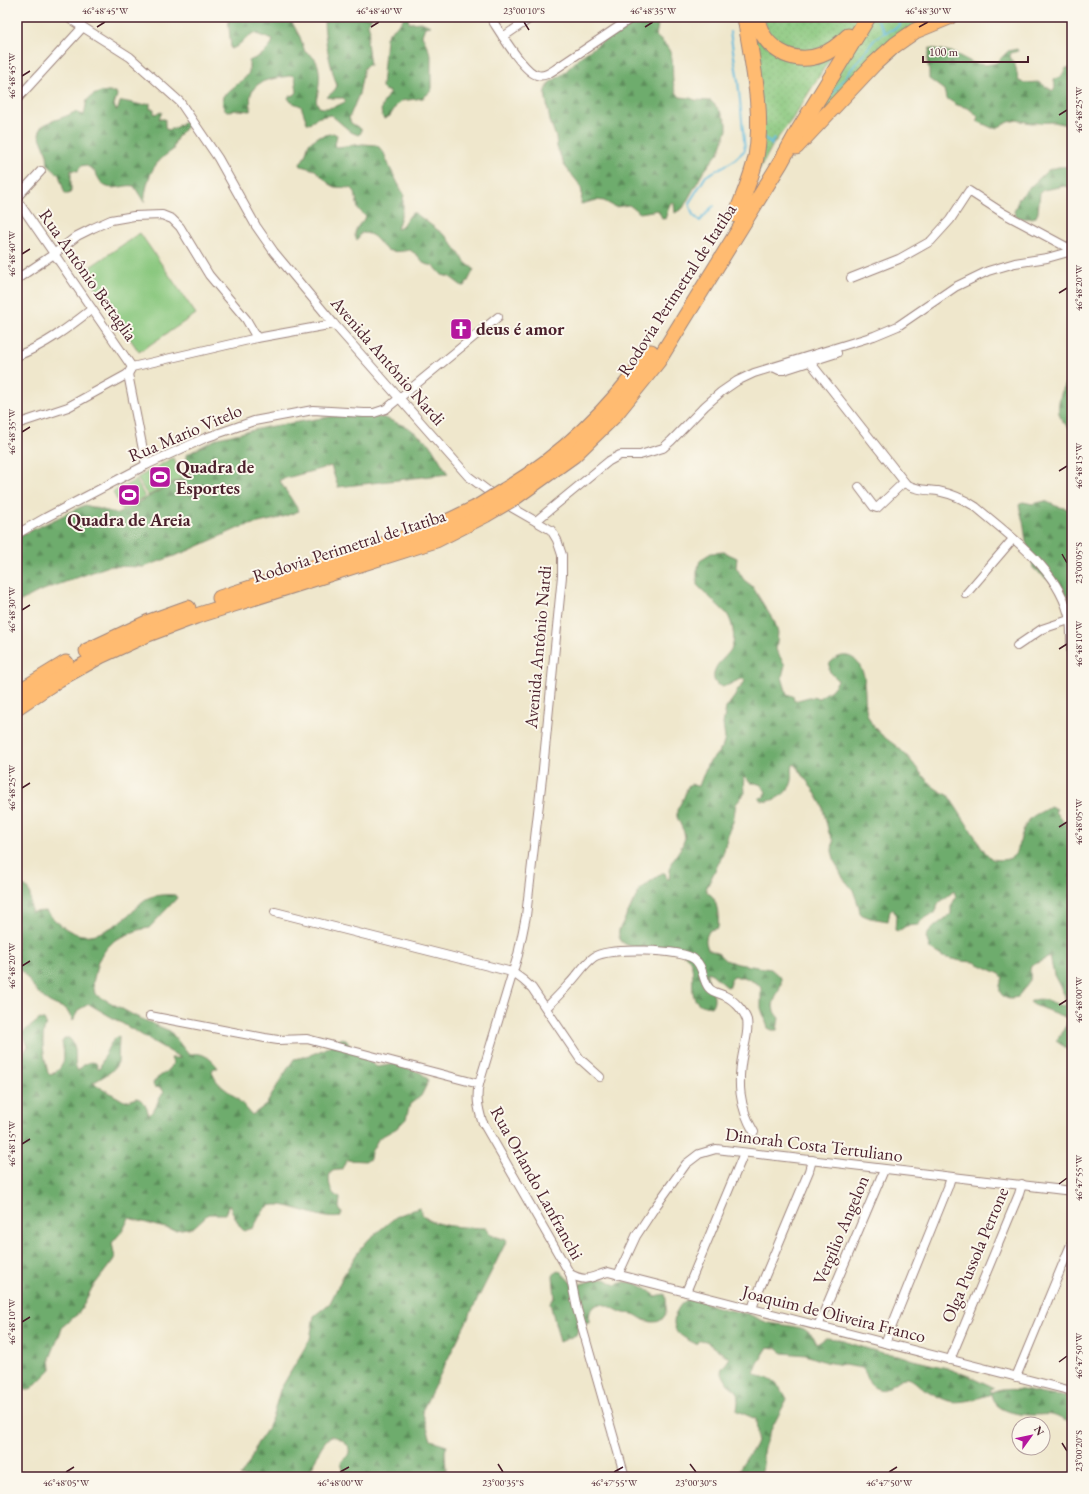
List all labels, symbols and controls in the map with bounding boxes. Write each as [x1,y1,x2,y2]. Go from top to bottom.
text: 46°48'45"W [82,4,129,17]
text: 46°48'40"W [356,4,403,17]
text: 23°00'10"S [503,4,545,17]
text: 46°48'35"W [630,4,677,17]
text: 46°48'30"W [905,4,952,17]
scale bar [923,38,1028,64]
text: 100 m [929,44,959,60]
text: 46°48'45"W [5,52,18,99]
text: 46°48'25"W [1072,86,1085,133]
street label: Rodovia Perimetral de Itatiba [612,198,742,381]
street label: Rua Antônio Bertaglia [34,204,143,346]
text: 46°48'40"W [5,230,18,277]
text: 46°48'20"W [1072,264,1085,311]
street label: Avenida Antônio Nardi [325,291,451,430]
church icon: deus é amor [448,316,474,342]
place label: deus é amor [476,317,565,340]
street label: Rua Mario Vitelo [125,398,245,467]
text: 46°48'35"W [5,408,18,455]
text: 46°48'15"W [1072,442,1085,489]
place label: Quadra de Esportes [176,455,255,499]
sports icon: Quadra de Esportes [147,464,173,490]
sports icon: Quadra de Areia [116,482,142,508]
street label: Rodovia Perimetral de Itatiba [249,503,449,588]
place label: Quadra de Areia [67,508,191,531]
text: 23°00'05"S [1072,542,1085,584]
street label: Avenida Antônio Nardi [519,564,556,730]
text: 46°48'30"W [5,586,18,633]
text: 46°48'10"W [1072,620,1085,667]
text: 46°48'25"W [5,764,18,811]
text: 46°48'05"W [1072,798,1085,845]
text: 46°48'20"W [5,942,18,989]
text: 46°48'00"W [1072,976,1085,1023]
street label: Rua Orlando Lanfranchi [486,1102,589,1264]
text: 46°48'15"W [5,1120,18,1167]
street label: Dinorah Costa Tertuliano [724,1122,904,1167]
text: 46°47'55"W [1072,1154,1085,1201]
street label: Vergilio Angelon [807,1171,874,1288]
street label: Olga Pussola Perrone [936,1184,1013,1326]
street label: Joaquim de Oliveira Franco [738,1279,928,1347]
text: 46°48'10"W [5,1298,18,1345]
text: 46°47'50"W [1072,1332,1085,1379]
north arrow [1011,1416,1051,1456]
text: N [1031,1423,1048,1438]
text: 23°00'20"S [1072,1430,1085,1472]
text: 46°48'05"W [43,1476,90,1489]
text: 46°48'00"W [317,1476,364,1489]
text: 23°00'35"S [482,1476,524,1489]
text: 46°47'55"W [591,1476,638,1489]
text: 23°00'30"S [675,1476,717,1489]
text: 46°47'50"W [866,1476,913,1489]

